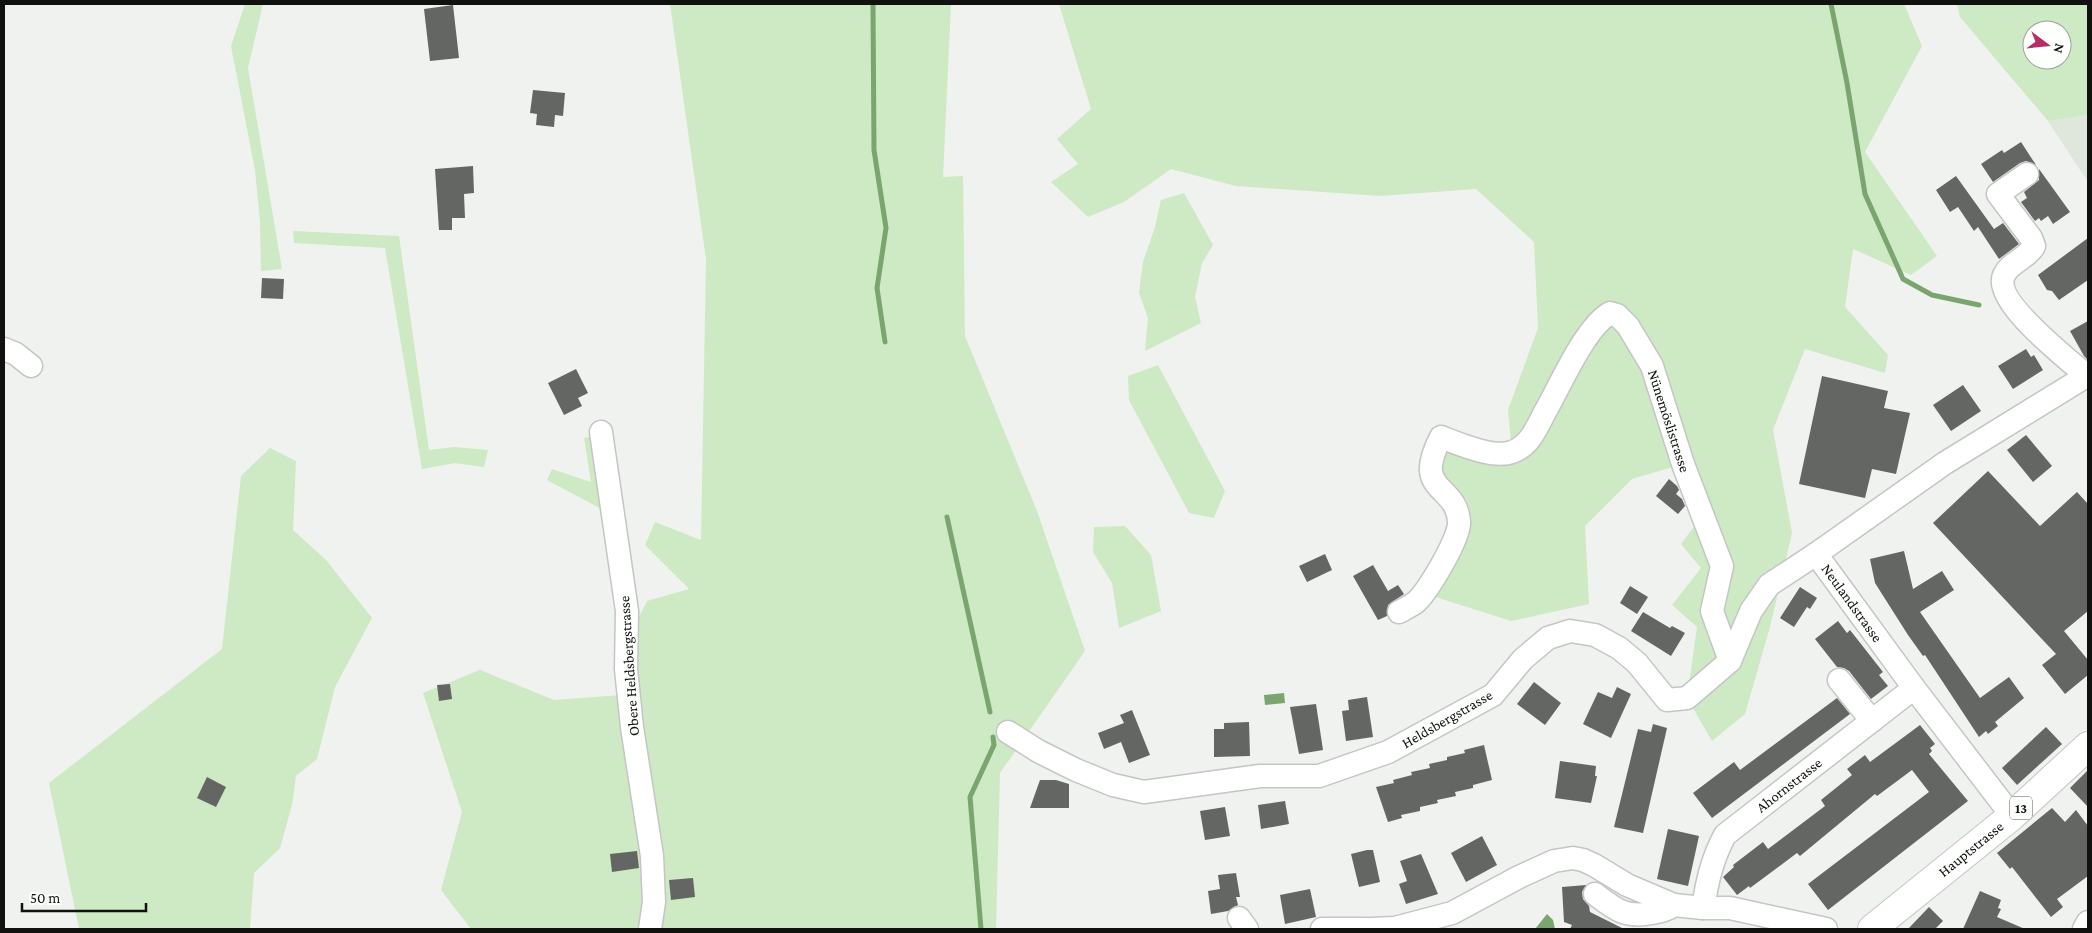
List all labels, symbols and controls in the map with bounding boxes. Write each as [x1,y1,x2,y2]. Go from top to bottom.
north arrow [2022,20,2072,70]
text: N [2050,42,2069,56]
street label: Nünemöslistrasse [1645,368,1693,475]
street label: Neulandstrasse [1818,561,1886,645]
street label: Obere Heldsbergstrasse [616,595,643,737]
street label: Heldsbergstrasse [1399,686,1496,752]
street label: Ahornstrasse [1753,754,1825,816]
road number: 13 [2010,796,2032,820]
street label: Hauptstrasse [1935,818,2008,881]
scale bar [22,880,146,912]
text: 50 m [30,890,60,906]

